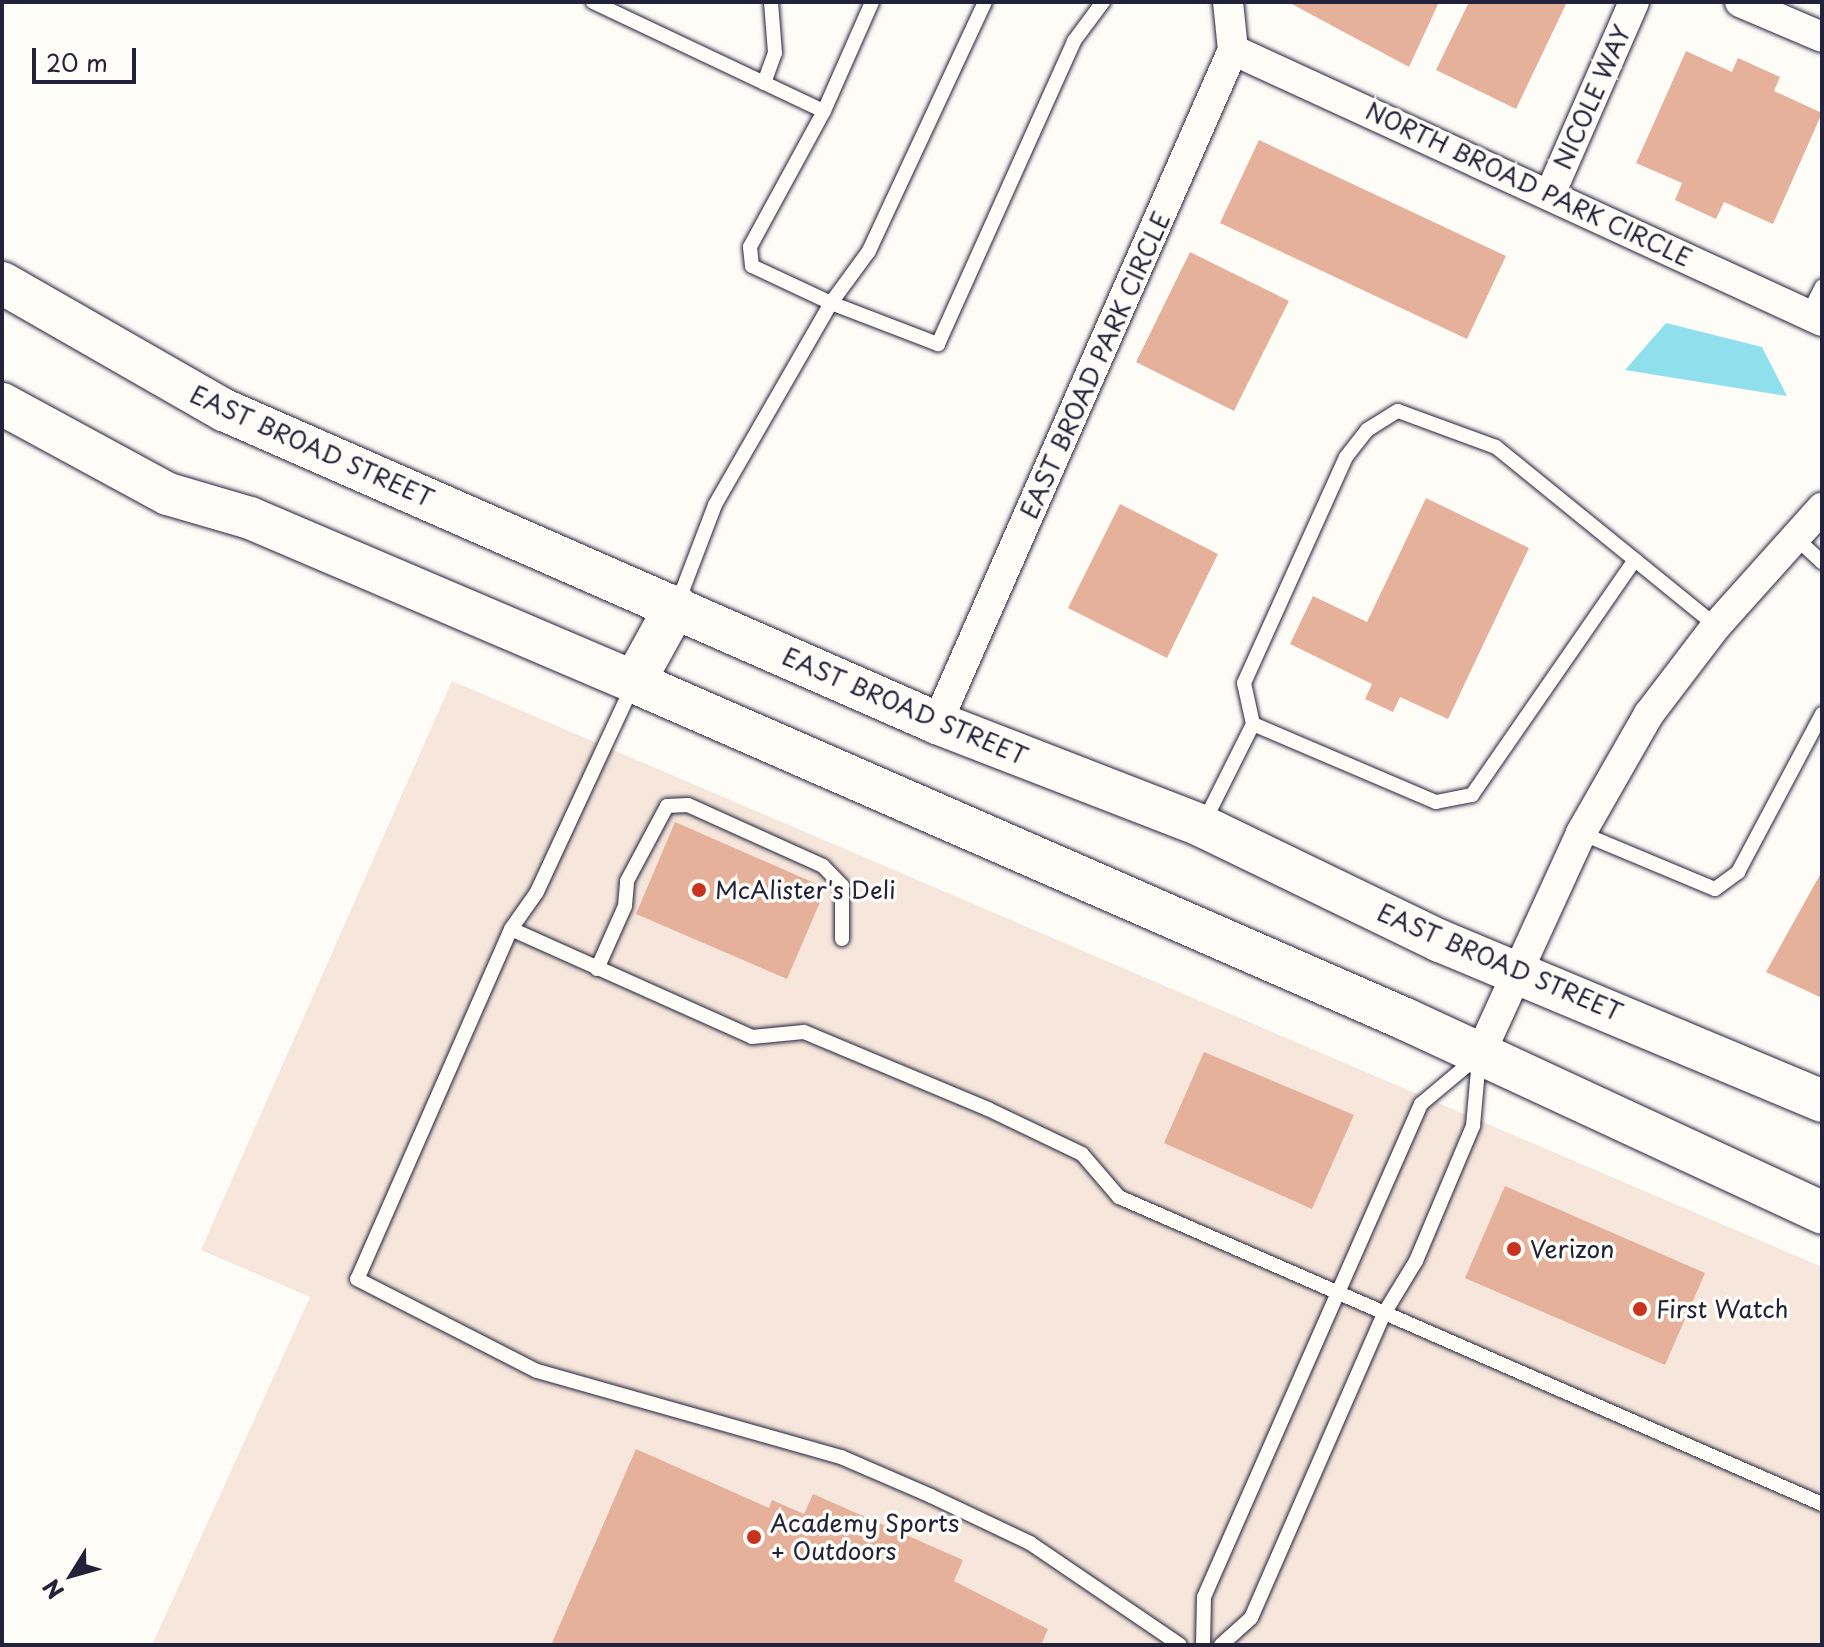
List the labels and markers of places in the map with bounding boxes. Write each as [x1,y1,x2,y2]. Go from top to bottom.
place label: McAlister's Deli [715,876,896,904]
marker: McAlister's Deli [690,881,708,899]
place label: Verizon [1530,1235,1614,1263]
marker: Verizon [1505,1240,1523,1258]
place label: First Watch [1656,1295,1789,1323]
marker: First Watch [1631,1300,1649,1318]
place label: Academy Sports + Outdoors [770,1509,960,1565]
marker: Academy Sports + Outdoors [745,1528,763,1546]

